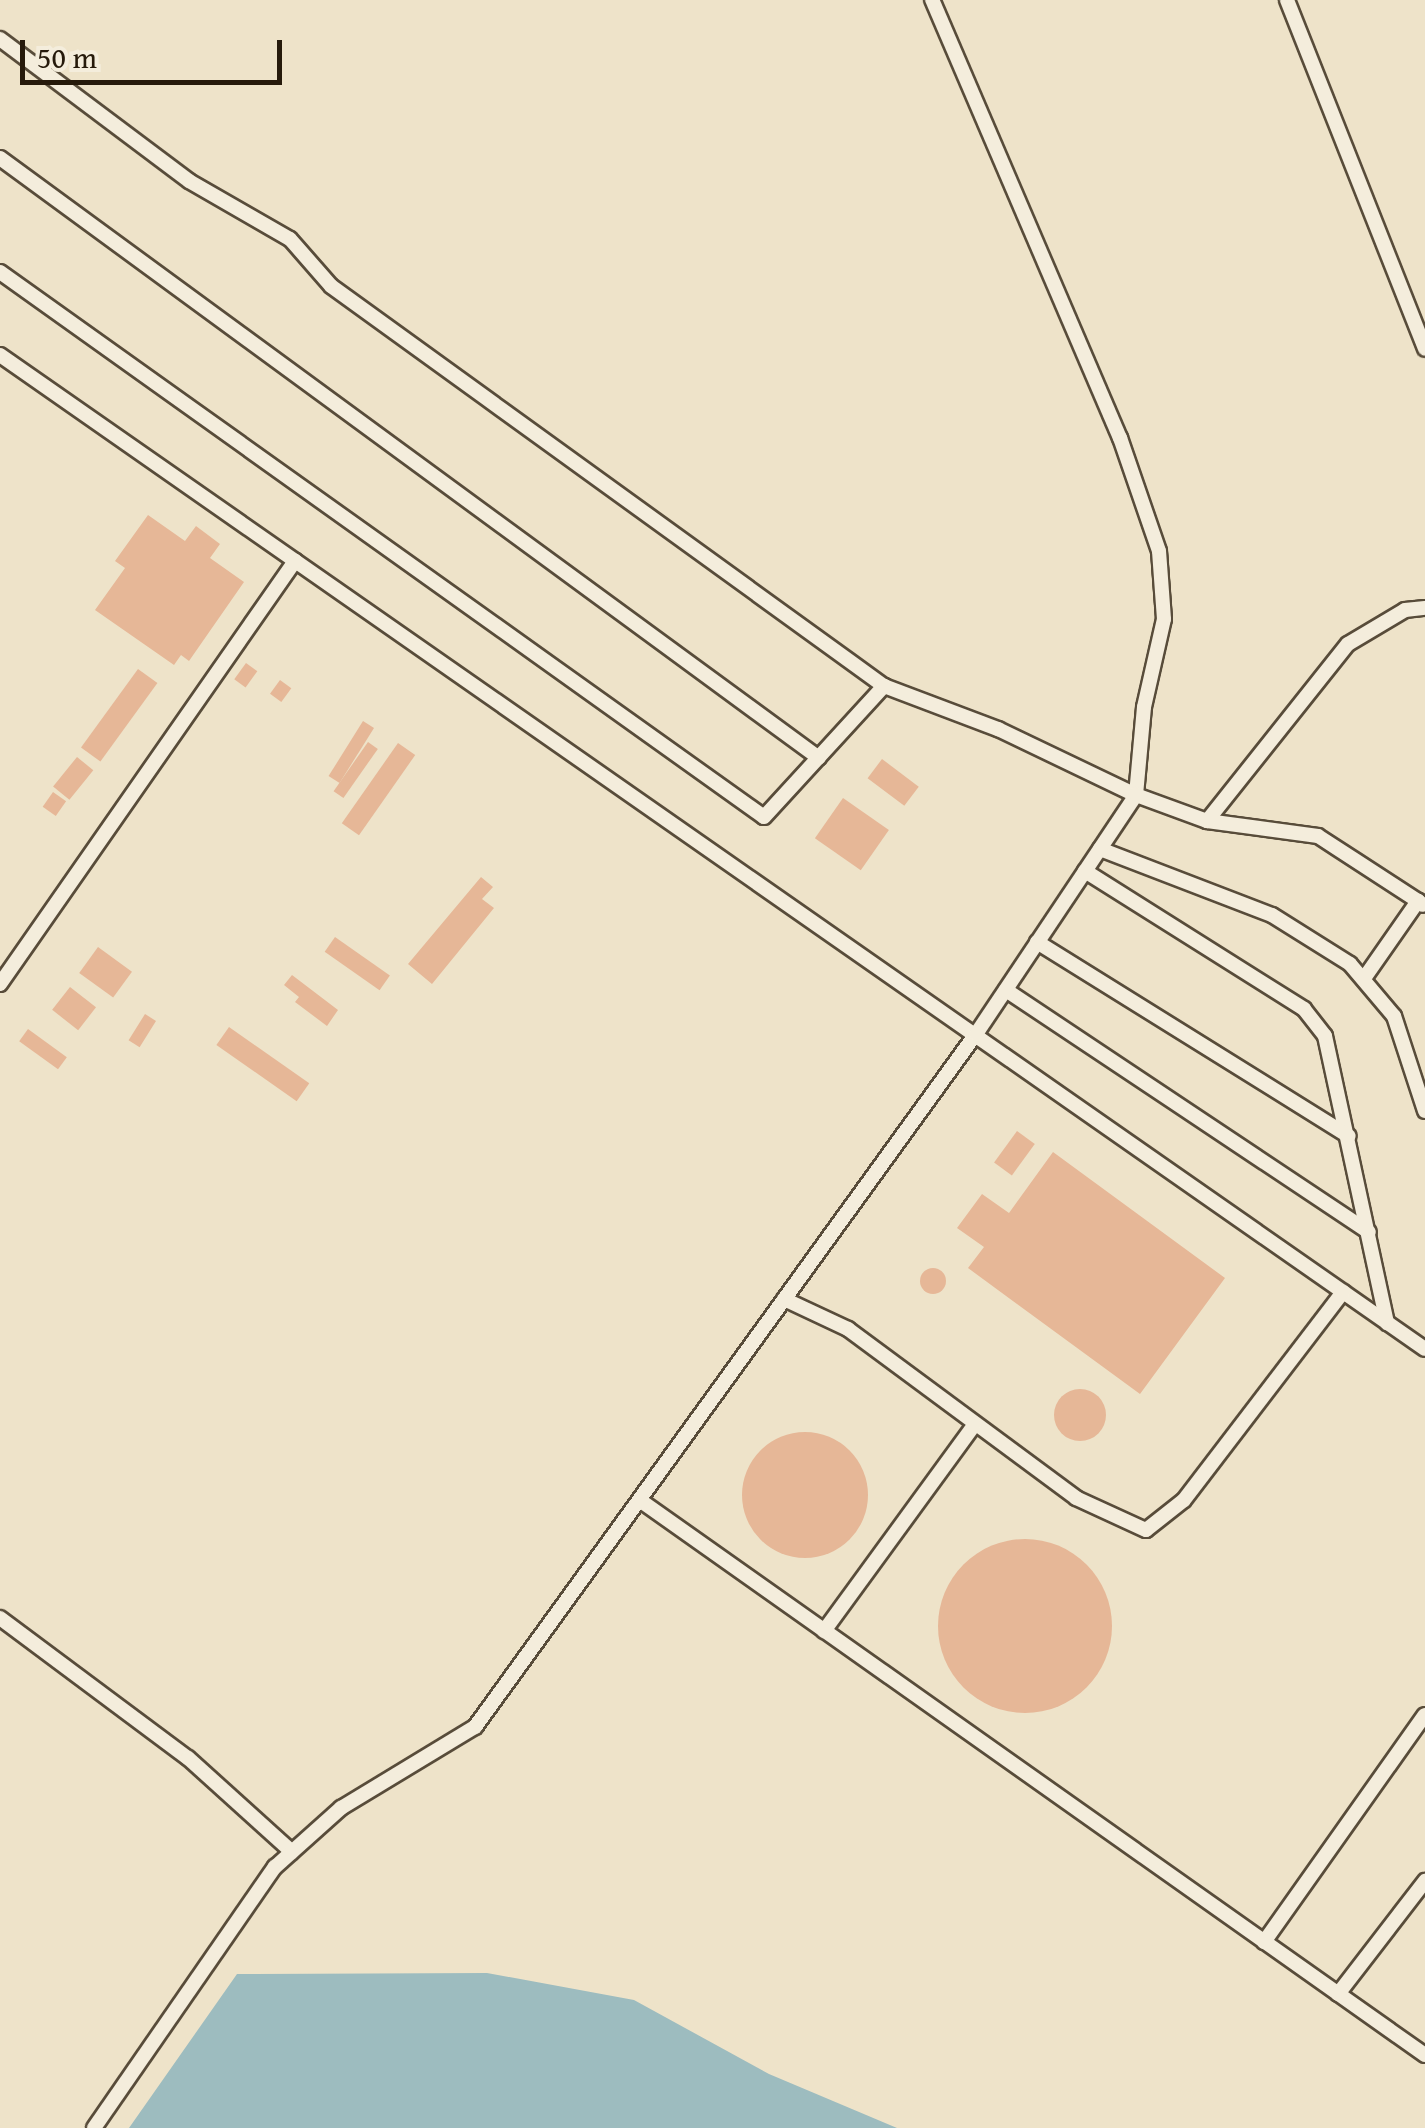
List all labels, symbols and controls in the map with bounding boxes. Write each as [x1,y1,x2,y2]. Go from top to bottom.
scale bar [25,20,288,82]
text: 50 m [37,35,97,79]

